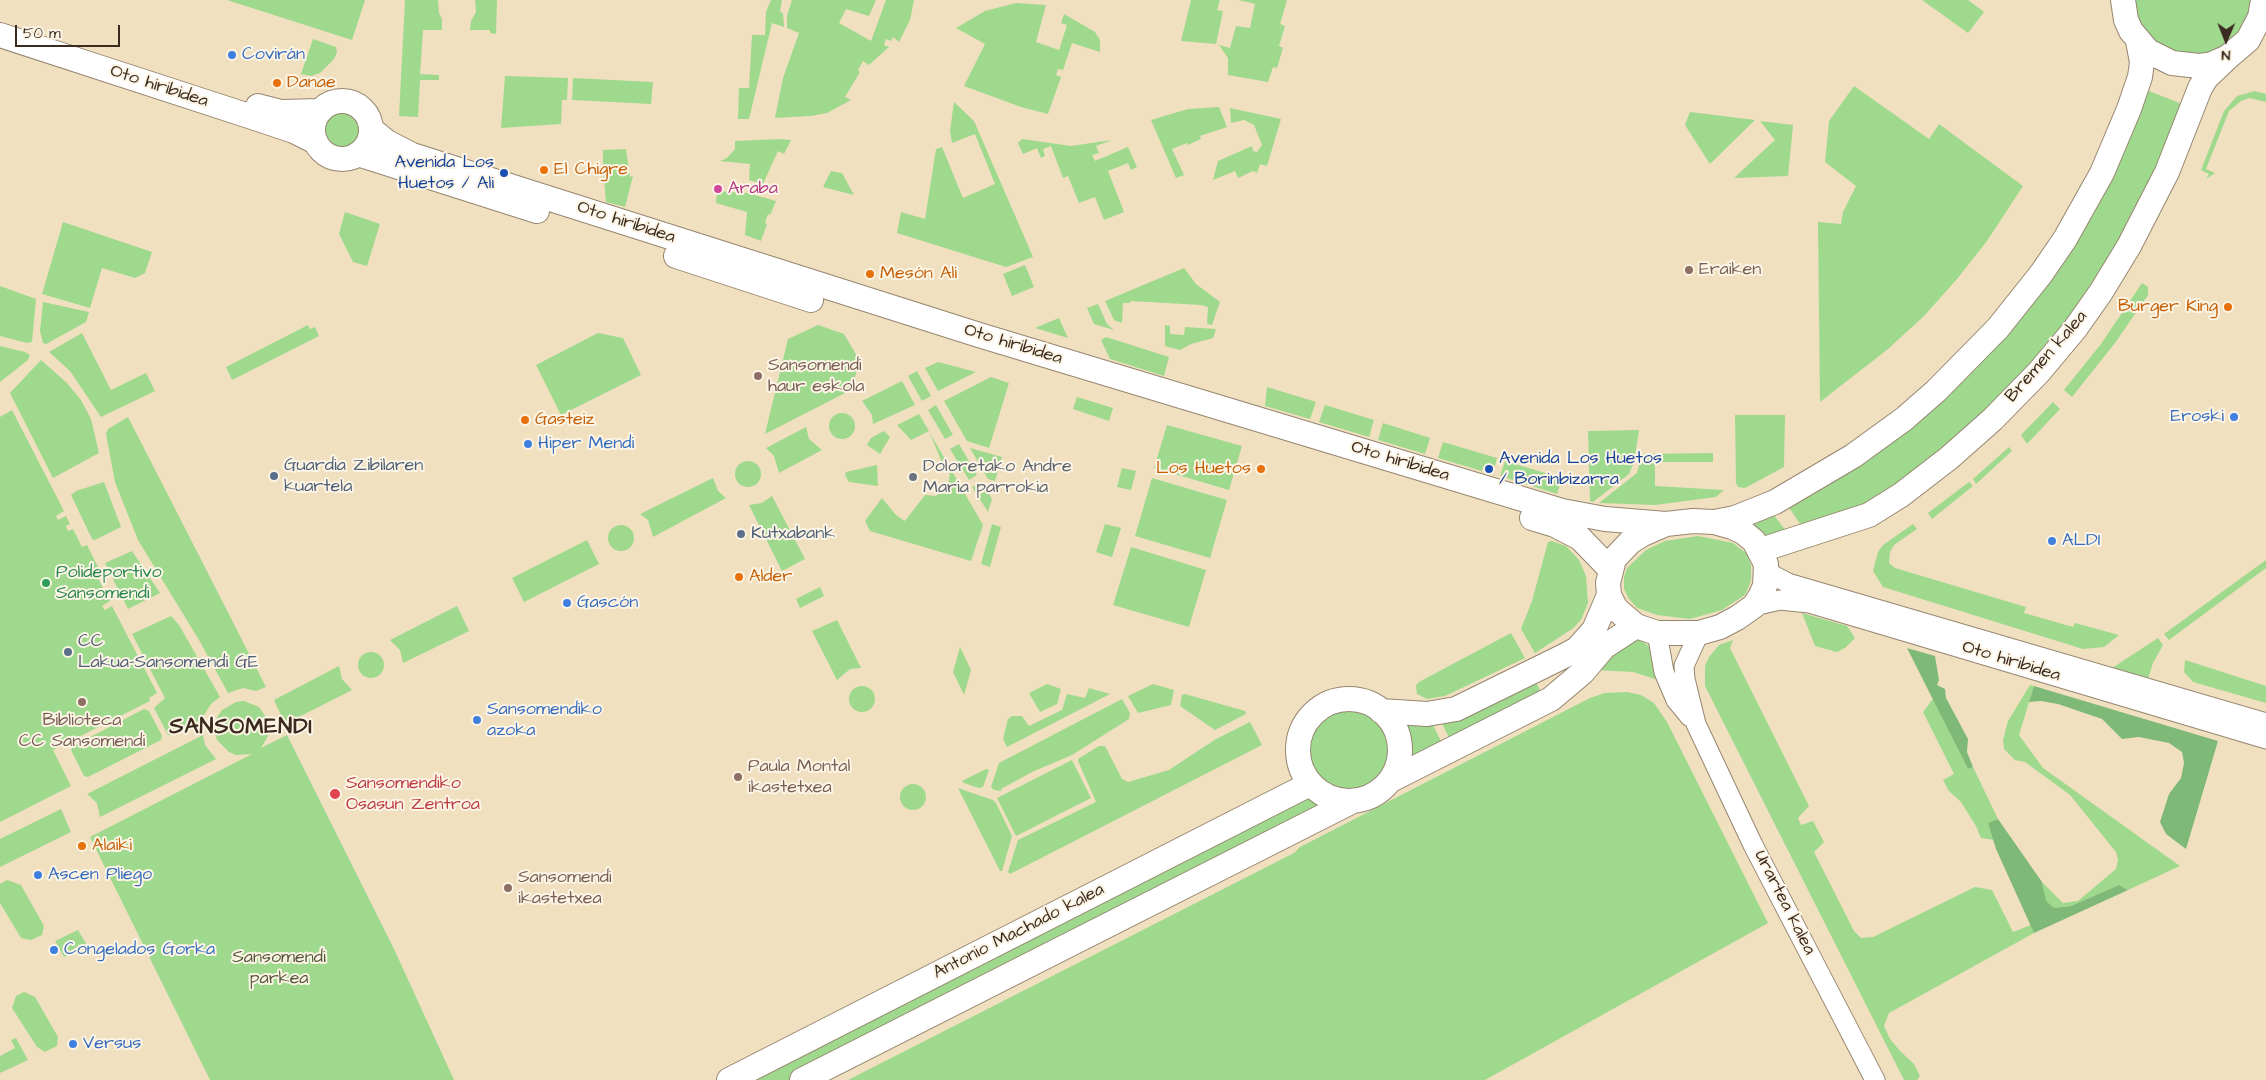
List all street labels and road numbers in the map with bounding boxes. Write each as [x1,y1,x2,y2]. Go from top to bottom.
street label: Oto hiribidea [107,61,211,113]
street label: Oto hiribidea [574,197,678,249]
street label: Bremen kalea [2001,307,2093,407]
street label: Oto hiribidea [961,320,1065,370]
street label: Oto hiribidea [1348,437,1452,487]
street label: Oto hiribidea [1959,637,2063,687]
street label: Urartea kalea [1748,847,1820,959]
street label: Antonio Machado kalea [930,879,1108,985]

